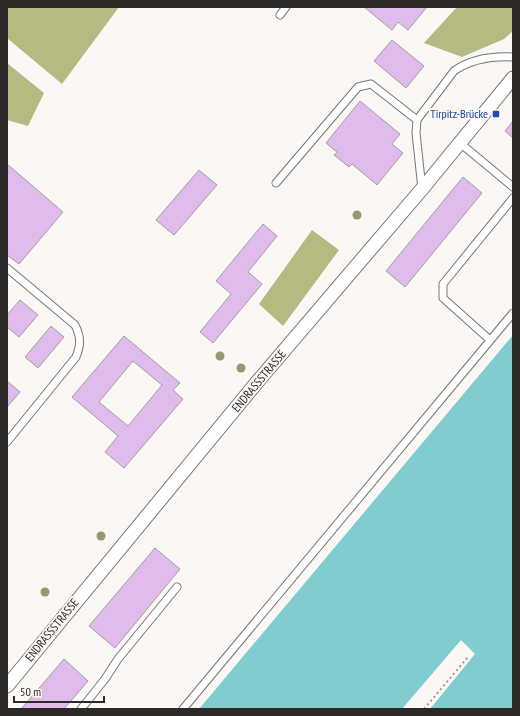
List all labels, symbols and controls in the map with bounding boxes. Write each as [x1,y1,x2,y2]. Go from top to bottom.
place label: Tirpitz-Brücke [430,106,488,121]
marker: Tirpitz-Brücke [491,109,501,119]
street label: ENDRASSSTRASSE [228,347,289,415]
street label: ENDRASSSTRASSE [22,595,81,664]
scale bar [14,678,104,704]
text: 50 m [20,684,41,699]

